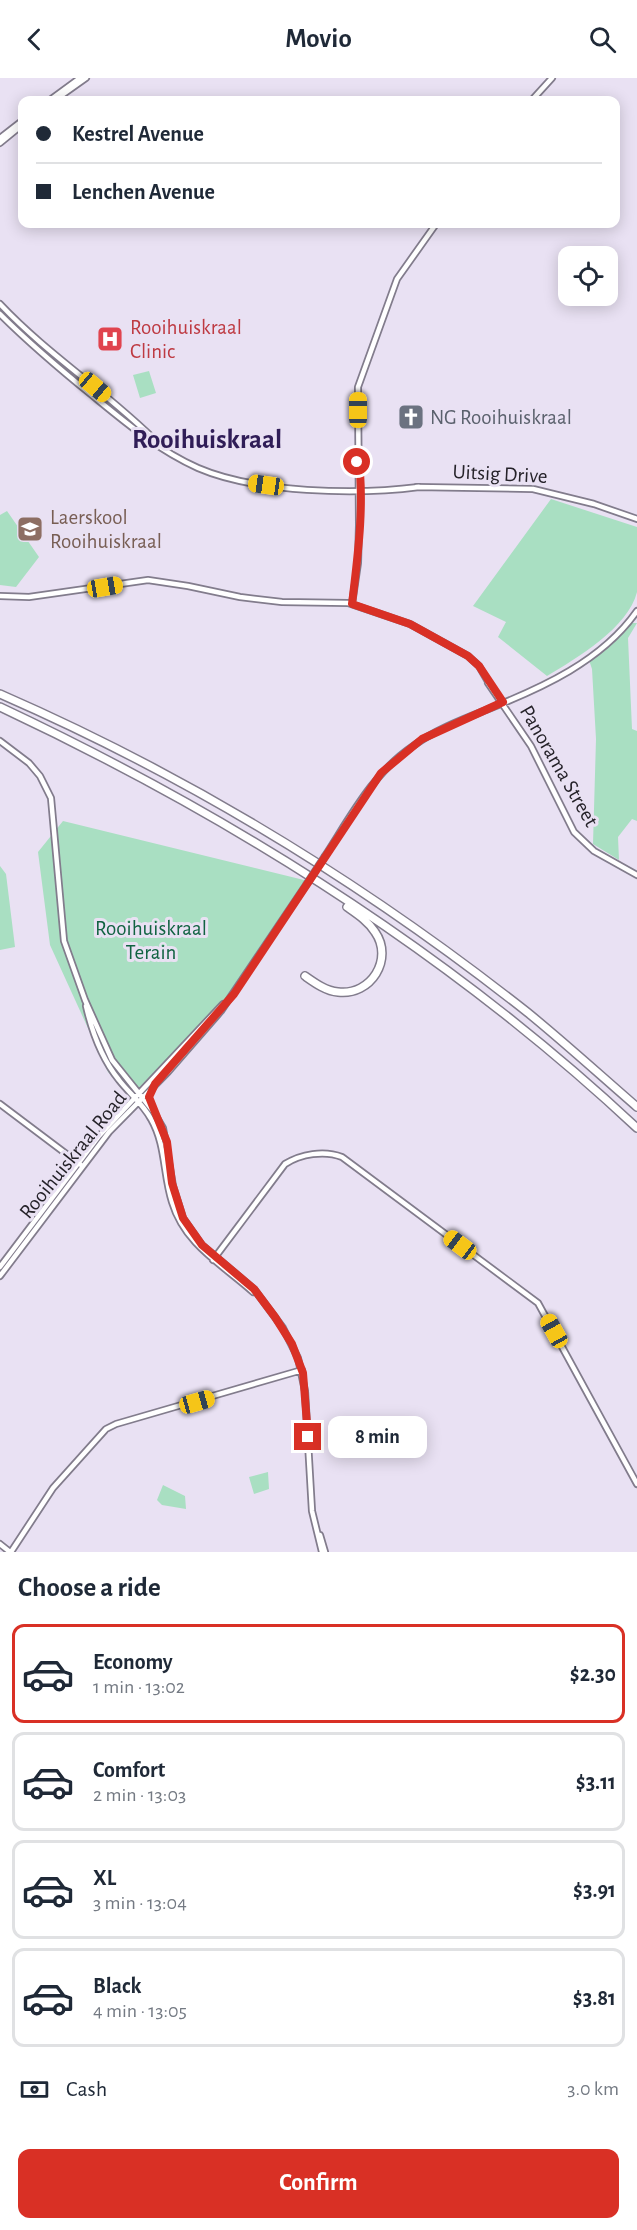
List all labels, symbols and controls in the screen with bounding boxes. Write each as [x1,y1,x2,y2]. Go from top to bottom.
icon: back [18,23,51,56]
icon: search [586,23,619,56]
text: Movio [285,25,352,52]
text: Kestrel Avenue [72,123,204,145]
text: Lenchen Avenue [72,181,215,203]
map controls [558,246,618,306]
button: locate [558,246,618,306]
place label: Rooihuiskraal Clinic [130,317,242,362]
hospital icon: Rooihuiskraal Clinic [95,324,125,354]
car [75,369,115,405]
car [349,392,367,428]
church icon: NG Rooihuiskraal [396,402,426,432]
place label: NG Rooihuiskraal [430,407,572,428]
district label: Rooihuiskraal [132,426,282,453]
route start [343,448,370,475]
street label: Uitsig Drive [452,461,548,487]
car [247,474,285,496]
place label: Laerskool Rooihuiskraal [50,507,162,552]
school or university icon: Laerskool Rooihuiskraal [15,514,45,544]
car [86,575,124,599]
street label: Panorama Street [516,702,602,831]
park label: Rooihuiskraal Terain [95,918,207,963]
street label: Rooihuiskraal Road [15,1087,131,1223]
car [440,1227,480,1263]
car [537,1311,571,1351]
car [177,1388,217,1416]
callout: 8 min [329,1416,428,1458]
route end [294,1423,321,1450]
text: 8 min [355,1427,400,1447]
text: Choose a ride [18,1574,161,1601]
icon: car [21,1647,75,1701]
text: Economy [93,1651,173,1673]
text: $2.30 [570,1663,616,1685]
text: 1 min · 13:02 [93,1677,185,1697]
icon: car [21,1755,75,1809]
text: Comfort [93,1759,165,1781]
text: $3.11 [576,1771,616,1793]
text: 2 min · 13:03 [93,1785,186,1805]
icon: car [21,1863,75,1917]
text: XL [93,1867,116,1889]
text: $3.91 [573,1879,616,1901]
text: 3 min · 13:04 [93,1893,187,1913]
icon: car [21,1971,75,2025]
text: Black [93,1975,141,1997]
text: $3.81 [573,1987,616,2009]
text: 4 min · 13:05 [93,2001,187,2021]
icon: cash [18,2073,51,2106]
text: Cash [66,2078,107,2100]
text: 3.0 km [567,2079,619,2099]
button: Confirm [18,2149,619,2218]

